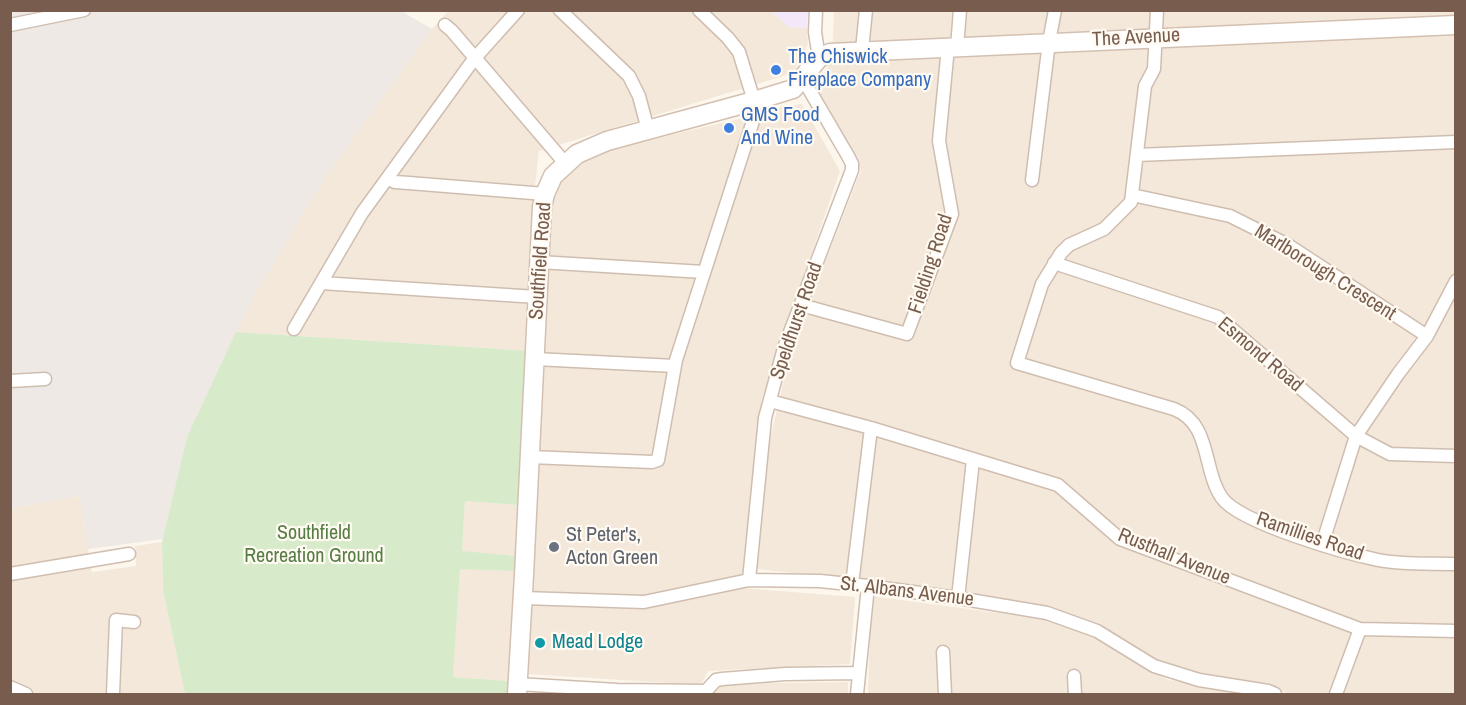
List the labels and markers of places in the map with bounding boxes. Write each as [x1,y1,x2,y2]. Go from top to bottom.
place label: The Chiswick Fireplace Company [788,46,931,93]
marker: The Chiswick Fireplace Company [769,63,783,77]
place label: GMS Food And Wine [741,104,819,151]
marker: GMS Food And Wine [722,121,736,135]
place label: St Peter's, Acton Green [566,524,658,571]
marker: St Peter's, Acton Green [547,540,561,554]
place label: Mead Lodge [552,631,643,655]
marker: Mead Lodge [533,636,547,650]

